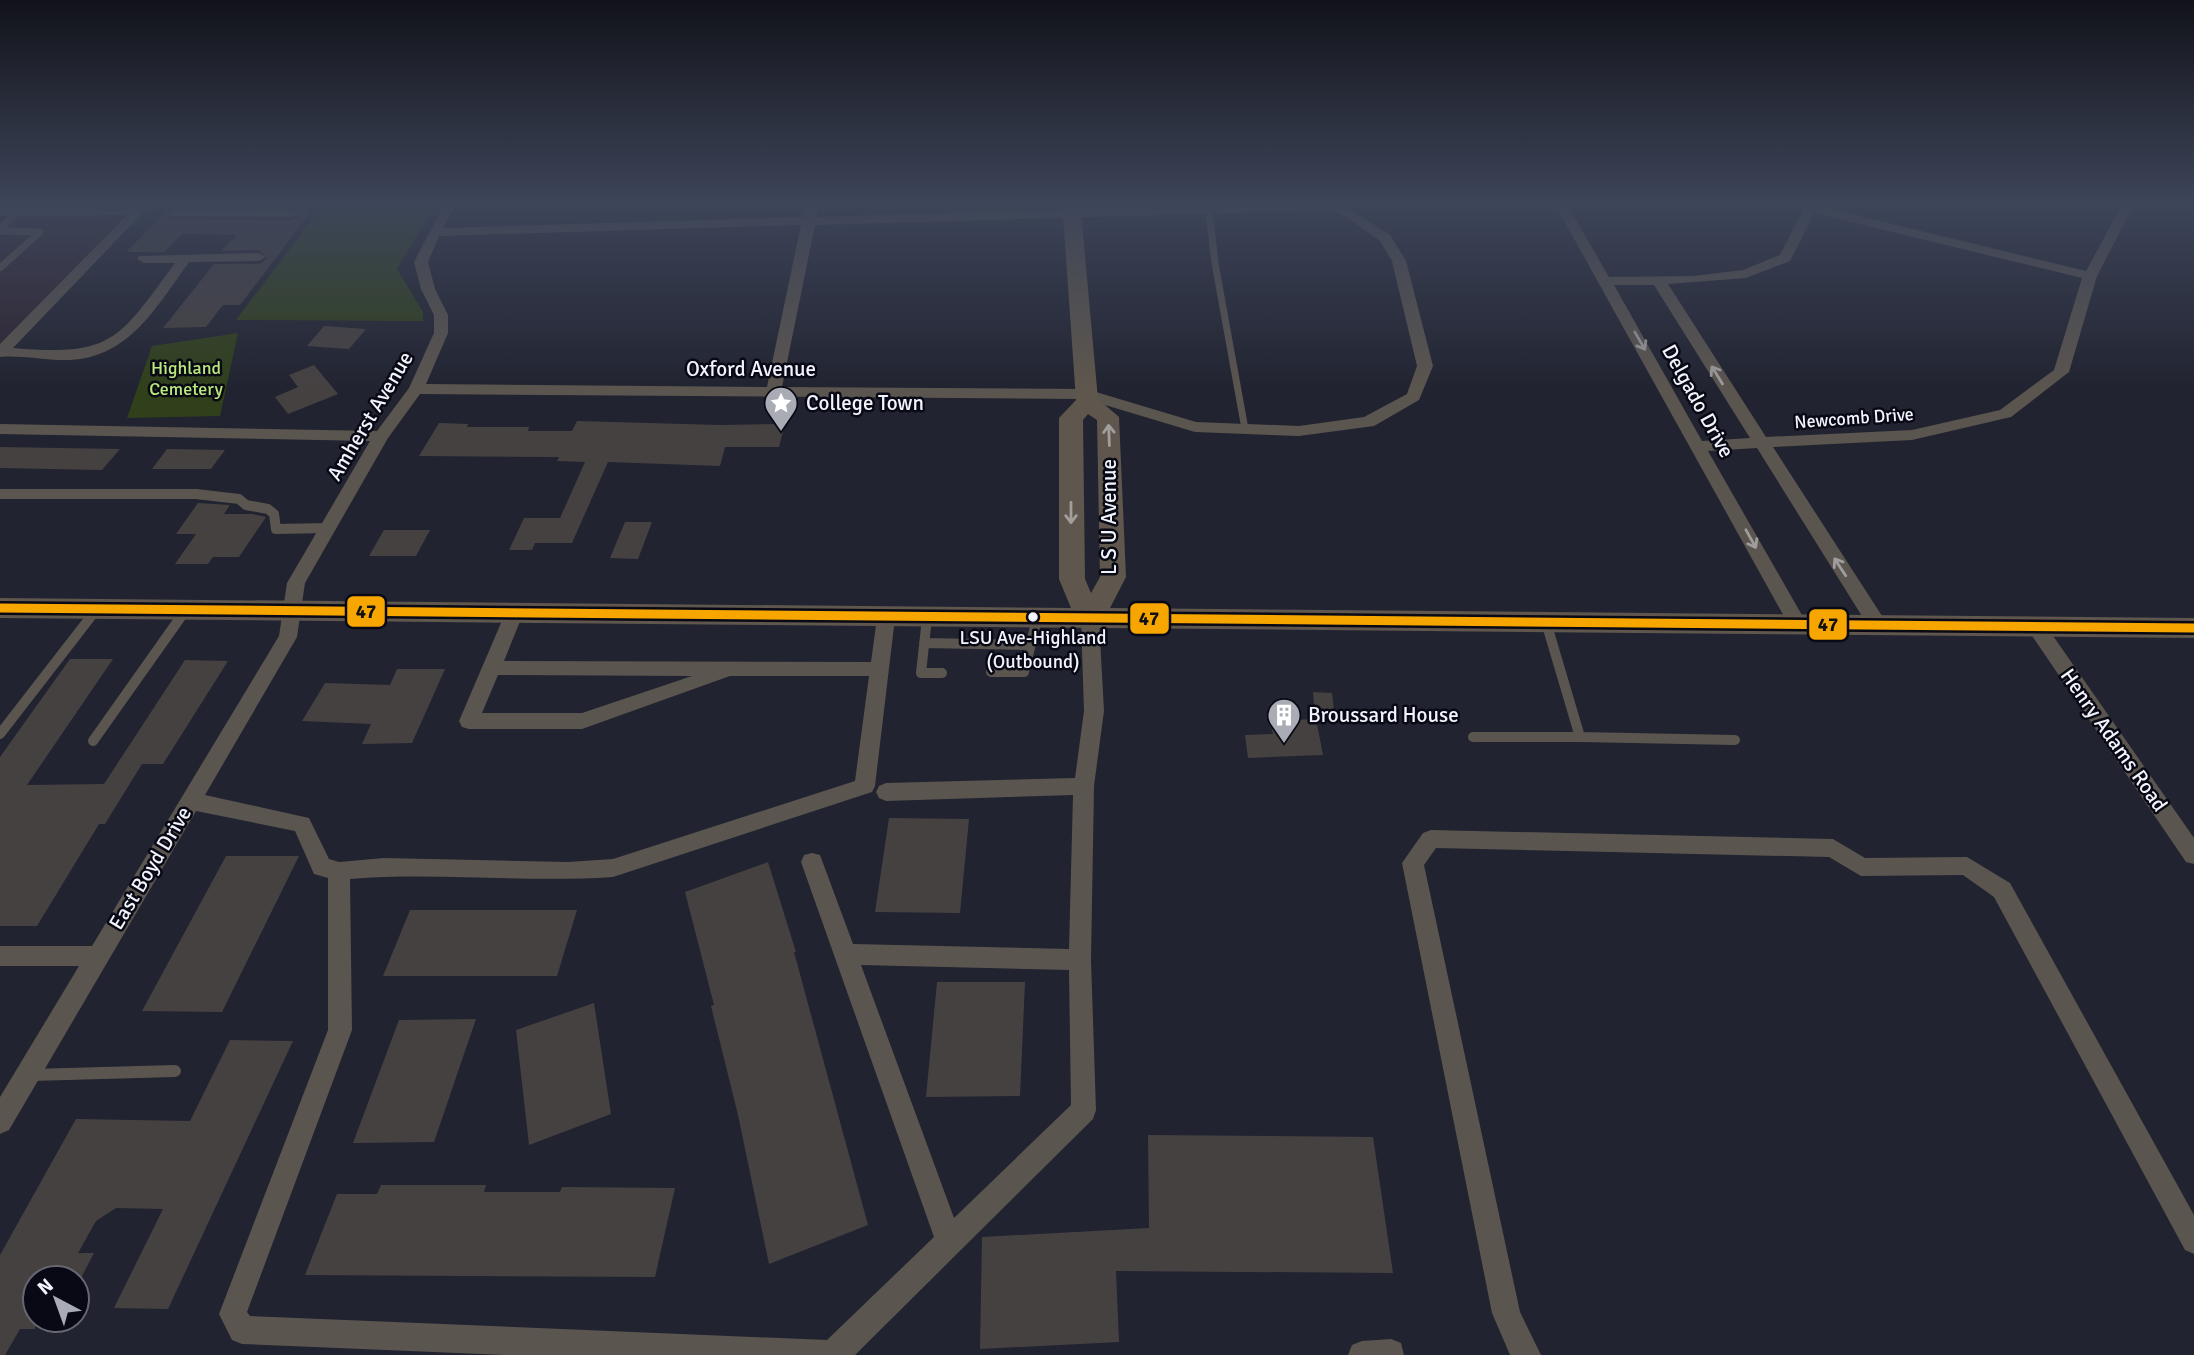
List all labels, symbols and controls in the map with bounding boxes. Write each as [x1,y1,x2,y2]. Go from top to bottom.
one-way arrow [1633,330,1647,350]
street label: Delgado Drive [1656,340,1740,462]
street label: Amherst Avenue [321,347,419,485]
street label: Oxford Avenue [686,356,816,382]
park label: Highland Cemetery [149,357,223,400]
one-way arrow [1710,365,1724,385]
place icon: College Town [762,384,800,433]
place label: College Town [806,390,924,416]
street label: Newcomb Drive [1794,403,1914,433]
one-way arrow [1102,424,1115,447]
street label: L S U Avenue [1096,459,1122,575]
one-way arrow [1064,501,1078,524]
one-way arrow [1745,528,1758,549]
one-way arrow [1832,557,1846,577]
line badge: 47 [346,595,386,628]
text: 47 [356,600,376,624]
line badge: 47 [1129,602,1170,635]
text: 47 [1139,607,1159,631]
line badge: 47 [1808,608,1848,641]
marker: LSU Ave-Highland (Outbound) [1026,610,1040,624]
text: 47 [1818,613,1838,637]
place label: LSU Ave-Highland (Outbound) [959,626,1107,674]
street label: Henry Adams Road [2055,663,2173,817]
building icon: Broussard House [1265,696,1303,745]
place label: Broussard House [1308,702,1459,728]
street label: East Boyd Drive [103,802,197,934]
north arrow [21,1264,91,1334]
text: N [33,1274,58,1300]

